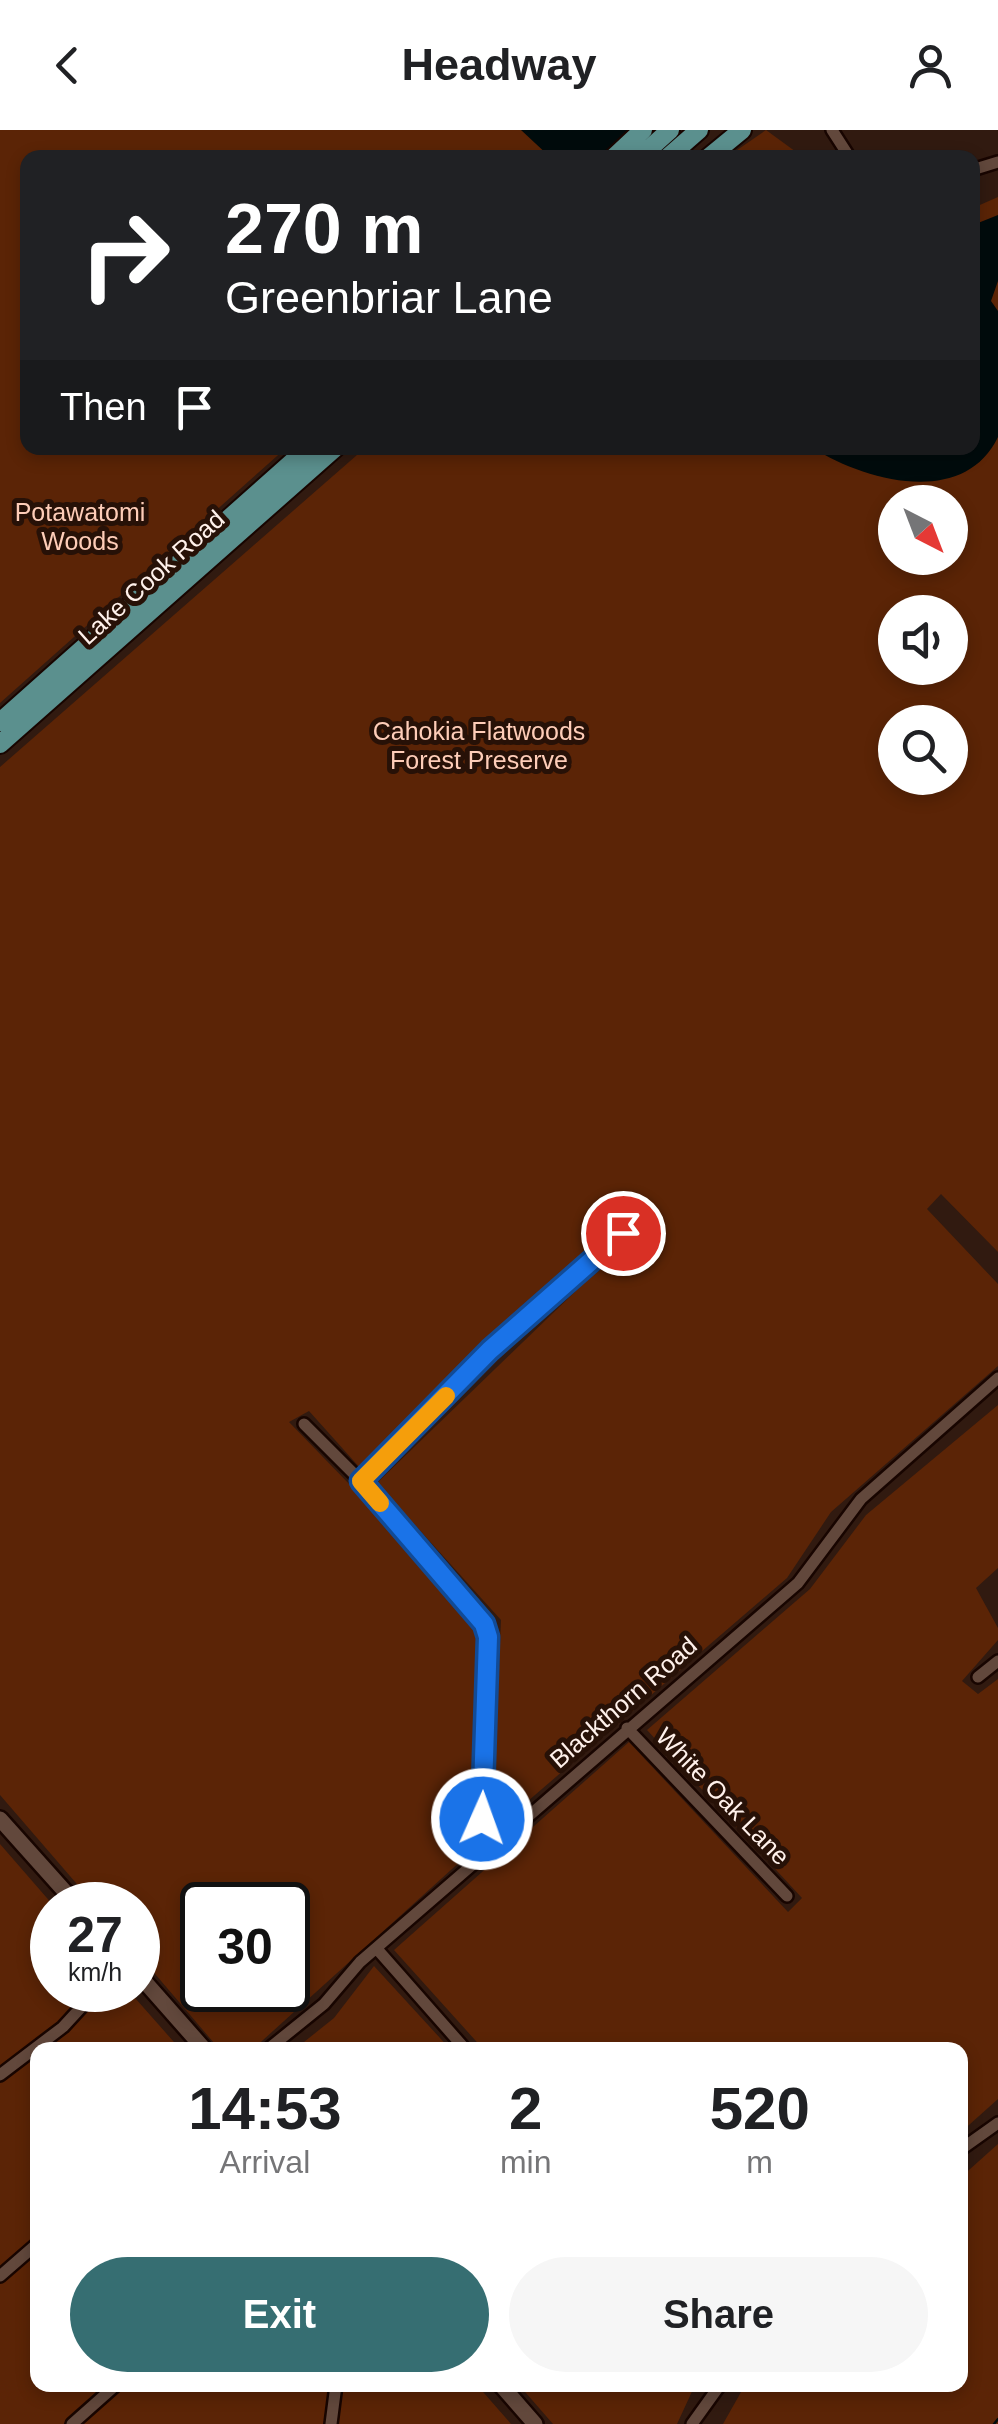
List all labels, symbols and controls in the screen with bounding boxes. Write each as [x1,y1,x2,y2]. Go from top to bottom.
icon: back [40,38,95,93]
icon: person [903,38,958,93]
text: Headway [401,39,597,90]
icon: right [60,190,190,320]
text: 270 m [225,190,423,268]
text: Greenbriar Lane [225,272,553,323]
icon: arrive [167,380,222,435]
text: Then [60,386,147,428]
north arrow [878,485,968,575]
map controls [878,485,968,795]
park label: Potawatomi Woods [15,498,145,555]
street label: Lake Cook Road [72,504,230,650]
button: sound [878,595,968,685]
button: search [878,705,968,795]
park label: Cahokia Flatwoods Forest Preserve [373,717,585,774]
pin [581,1191,666,1276]
icon: arrive [596,1206,651,1261]
street label: Blackthorn Road [544,1631,702,1773]
street label: White Oak Lane [651,1722,795,1870]
position arrow [430,1767,534,1871]
speed limit sign: 30 [180,1882,310,2012]
text: 27 [67,1907,123,1963]
text: km/h [68,1958,122,1986]
text: 14:53 [188,2075,342,2142]
text: 2 [509,2075,542,2142]
text: 520 [710,2075,810,2142]
text: Arrival [220,2144,310,2180]
text: min [500,2144,551,2180]
text: m [746,2144,773,2180]
button: Exit [70,2257,489,2372]
button: Share [509,2257,928,2372]

